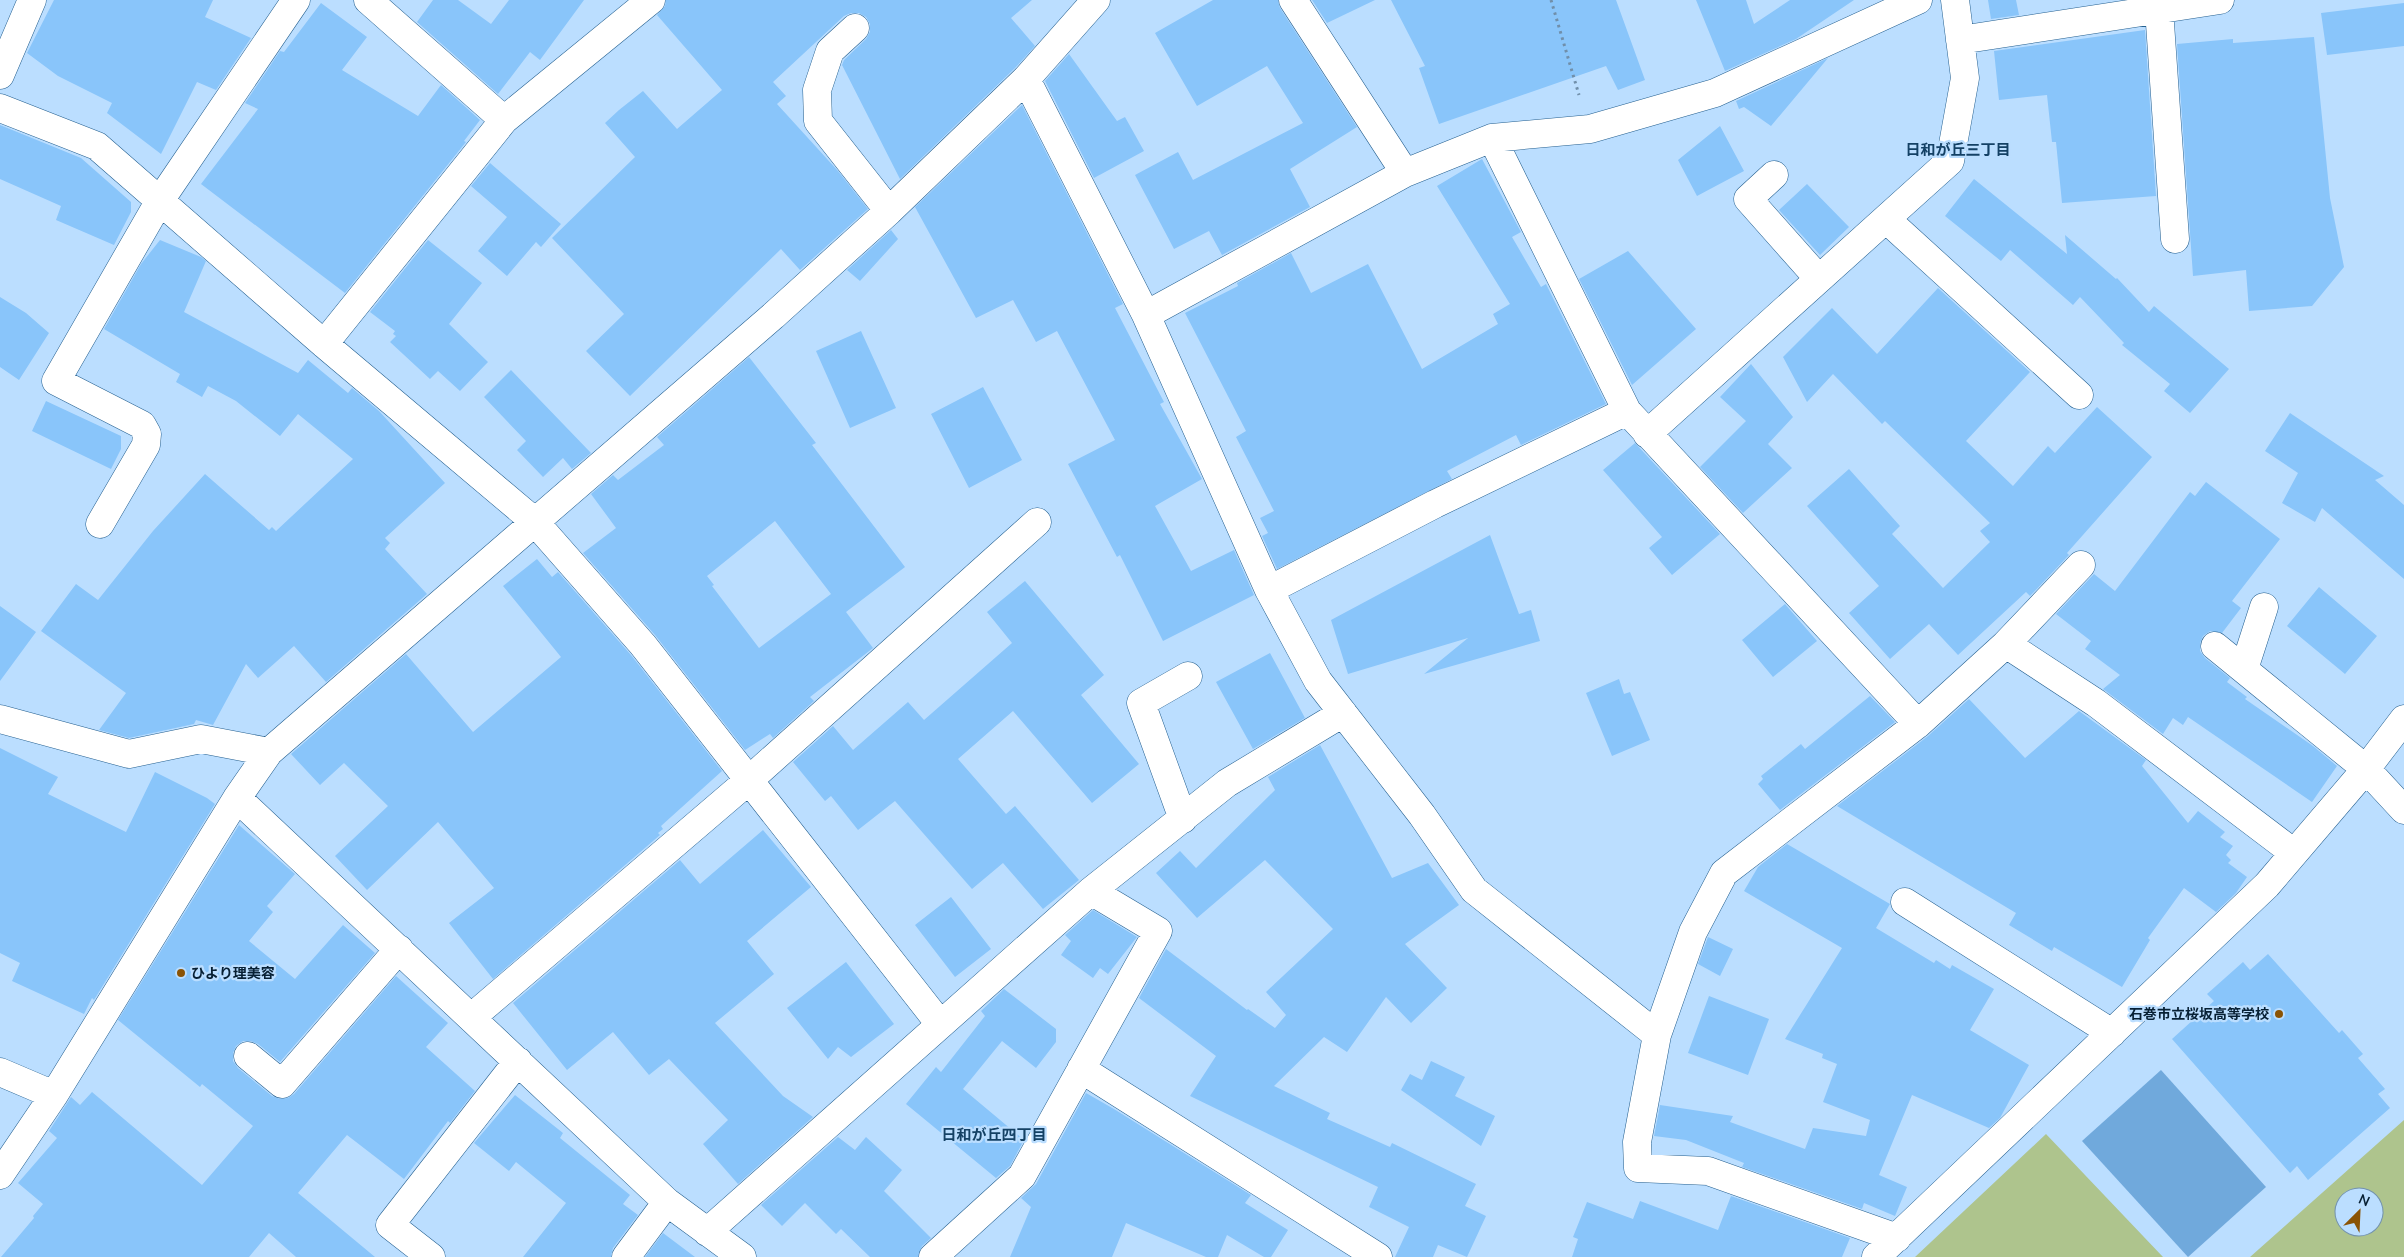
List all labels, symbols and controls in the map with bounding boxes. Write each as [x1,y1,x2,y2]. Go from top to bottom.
district label: 日和が丘三丁目 [1905,140,2011,160]
place label: ひより理美容 [191,964,275,983]
marker: ひより理美容 [175,967,187,979]
place label: 石巻市立桜坂高等学校 [2129,1005,2269,1024]
marker: 石巻市立桜坂高等学校 [2273,1008,2285,1020]
district label: 日和が丘四丁目 [941,1125,1047,1145]
north arrow [2334,1187,2384,1237]
text: N [2355,1190,2373,1211]

